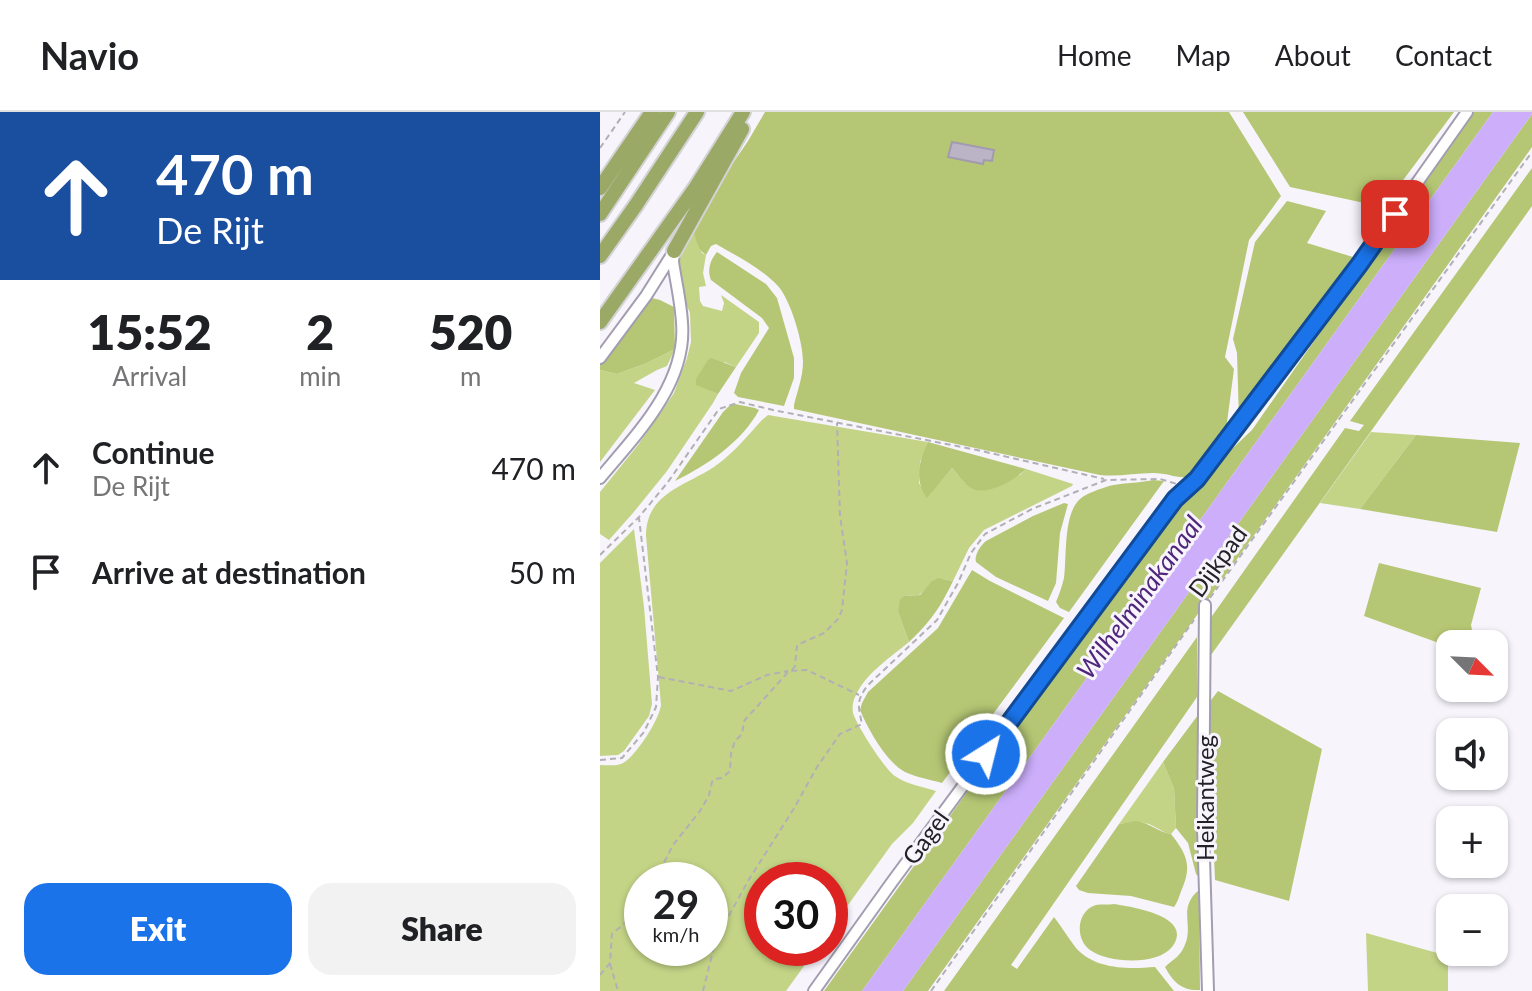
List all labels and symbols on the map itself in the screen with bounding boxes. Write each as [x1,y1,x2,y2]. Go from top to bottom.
pin [1361,180,1429,248]
water label: Wilhelminakanaal [1069,509,1209,685]
street label: Dijkpad [1182,520,1252,602]
north arrow [1436,630,1508,702]
position arrow [944,712,1028,796]
street label: Heikantweg [1190,735,1219,861]
street label: Gagel [896,804,954,870]
speed limit sign: 30 [744,862,848,966]

